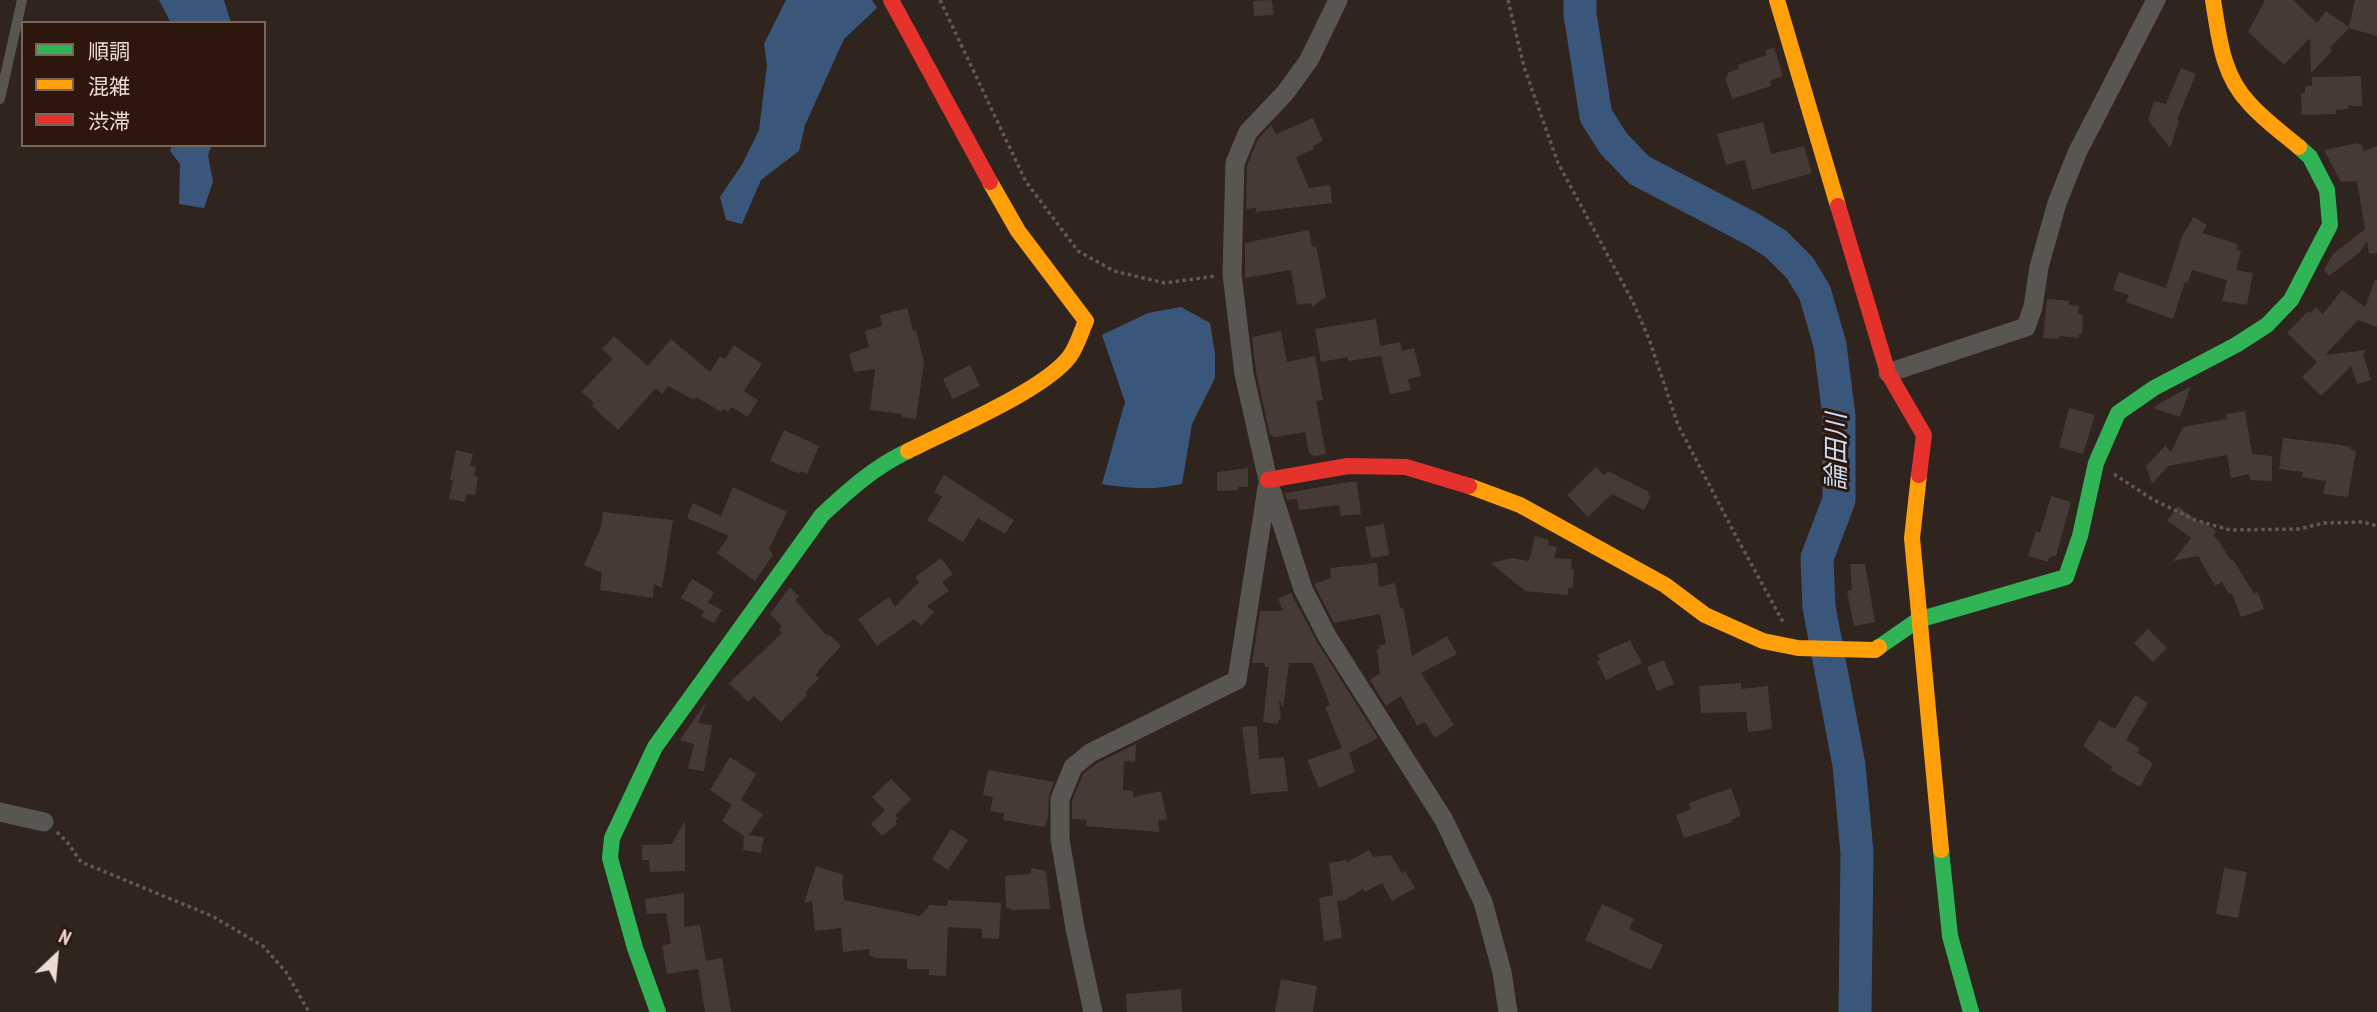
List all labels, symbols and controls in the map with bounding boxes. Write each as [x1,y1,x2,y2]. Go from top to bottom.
legend [21,21,266,147]
text: 順調 [88,38,130,65]
text: 混雑 [88,73,130,100]
text: 渋滞 [88,108,130,135]
water label: 論田川 [1822,413,1854,491]
north arrow [21,921,91,991]
text: N [55,924,75,950]

